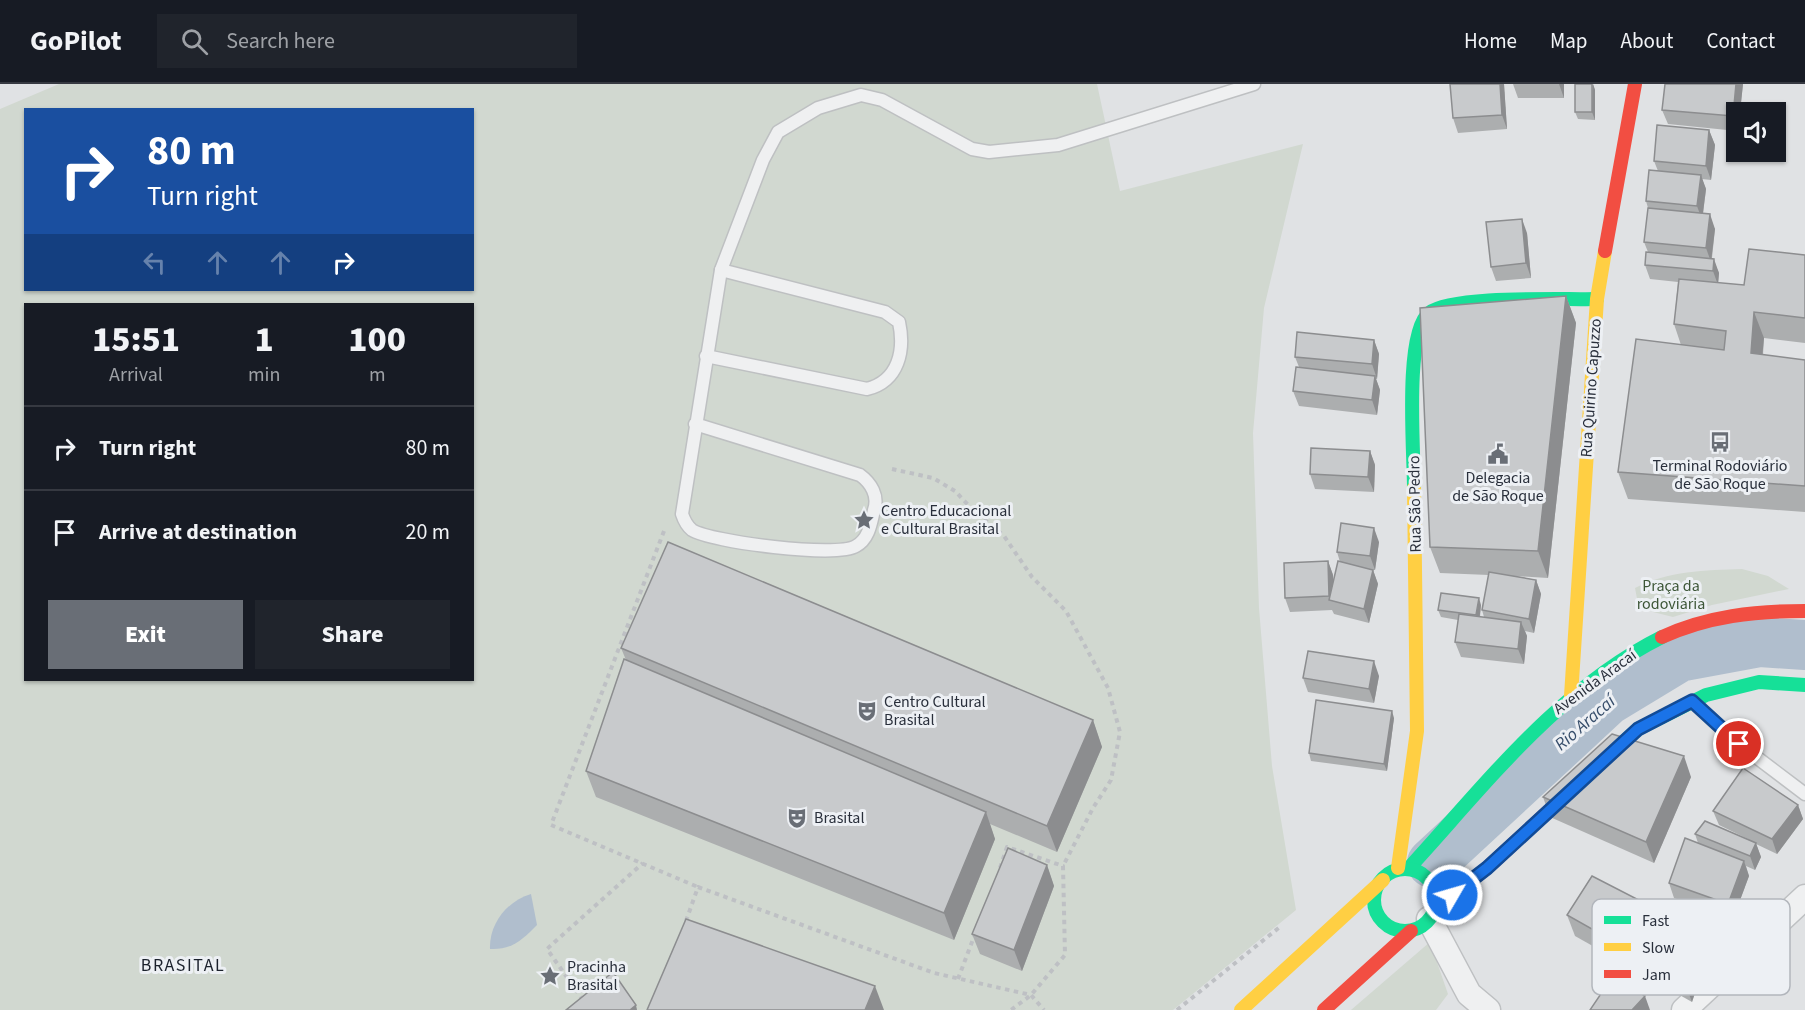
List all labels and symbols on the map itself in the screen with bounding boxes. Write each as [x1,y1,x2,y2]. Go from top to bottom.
street label: Rua Quirino Capuzzo [1575,318,1607,458]
bus stop icon: Terminal Rodoviário de São Roque [1708,430,1732,454]
public building icon: Delegacia de São Roque [1486,442,1510,466]
street label: Rua São Pedro [1403,455,1427,553]
place label: Terminal Rodoviário de São Roque [1652,455,1788,495]
place label: Delegacia de São Roque [1452,467,1544,507]
place label: Centro Educacional e Cultural Brasital [881,500,1011,540]
place icon: Centro Educacional e Cultural Brasital [852,508,876,532]
park label: Praça da rodoviária [1637,575,1705,615]
street label: Avenida Aracaí [1549,644,1642,720]
water label: Rio Aracaí [1549,688,1623,757]
place label: Centro Cultural Brasital [884,691,986,731]
theatre icon: Centro Cultural Brasital [855,699,879,723]
pin [1713,718,1764,769]
theatre icon: Brasital [785,806,809,830]
place label: Brasital [814,807,865,829]
position arrow [1420,863,1484,927]
legend [1592,899,1790,995]
text: Fast [1642,910,1670,932]
text: Slow [1642,937,1675,959]
district label: BRASITAL [141,953,225,978]
place label: Pracinha Brasital [567,956,626,996]
place icon: Pracinha Brasital [538,964,562,988]
text: Jam [1642,964,1671,986]

